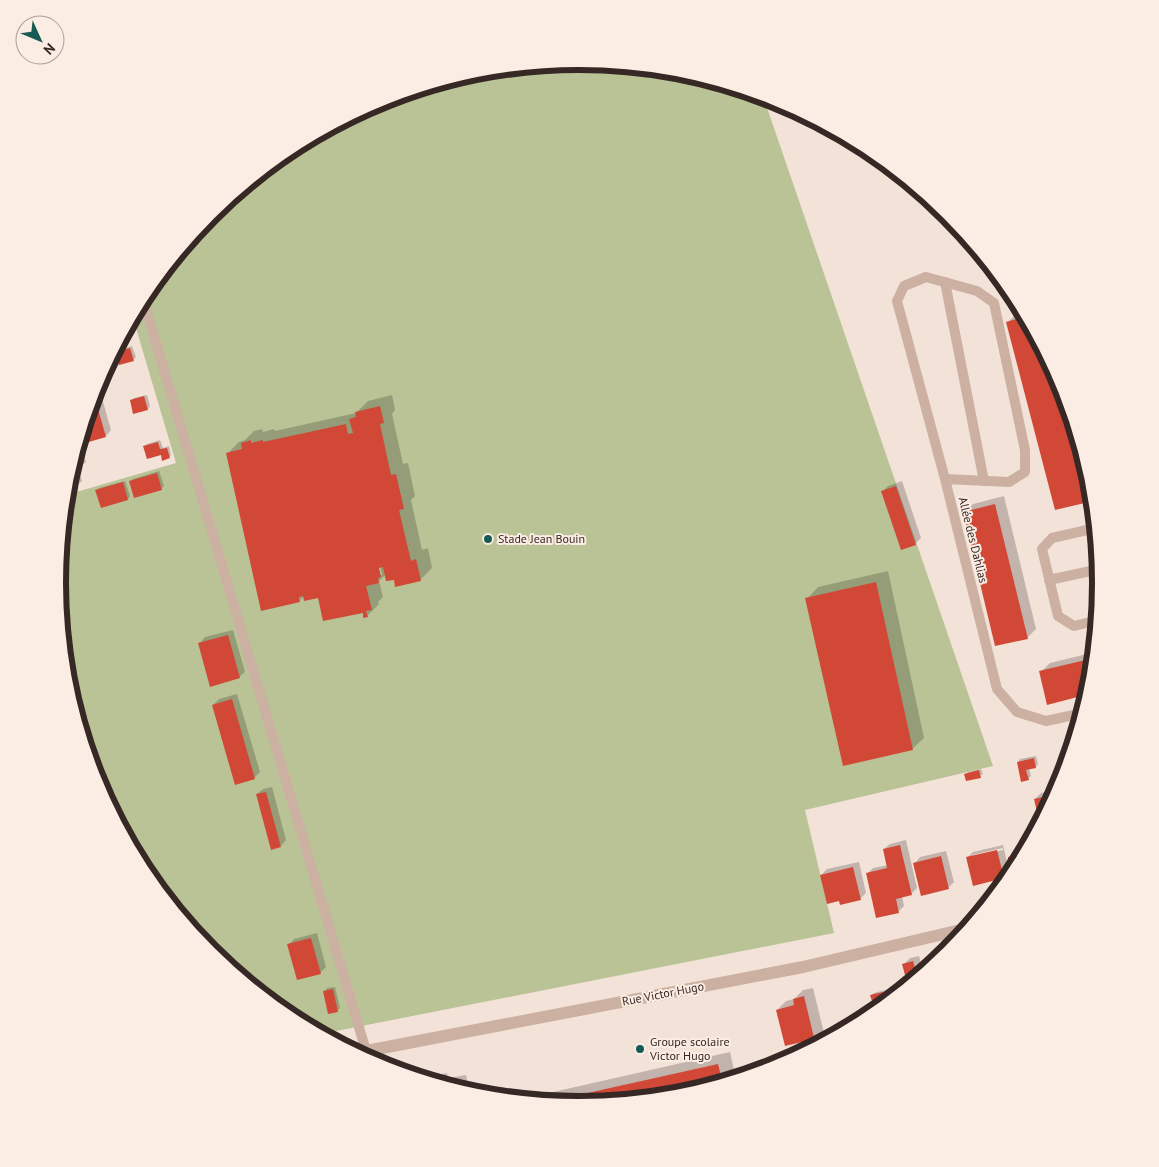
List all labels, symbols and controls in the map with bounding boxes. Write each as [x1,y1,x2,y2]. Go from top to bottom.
north arrow [15,15,65,65]
text: N [40,39,59,59]
street label: Allée des Dahlias [956,495,991,584]
place label: Stade Jean Bouin [498,531,585,546]
marker: Stade Jean Bouin [482,533,494,545]
street label: Rue Victor Hugo [621,978,705,1009]
place label: Groupe scolaire Victor Hugo [649,1034,730,1063]
marker: Groupe scolaire Victor Hugo [634,1043,646,1055]

